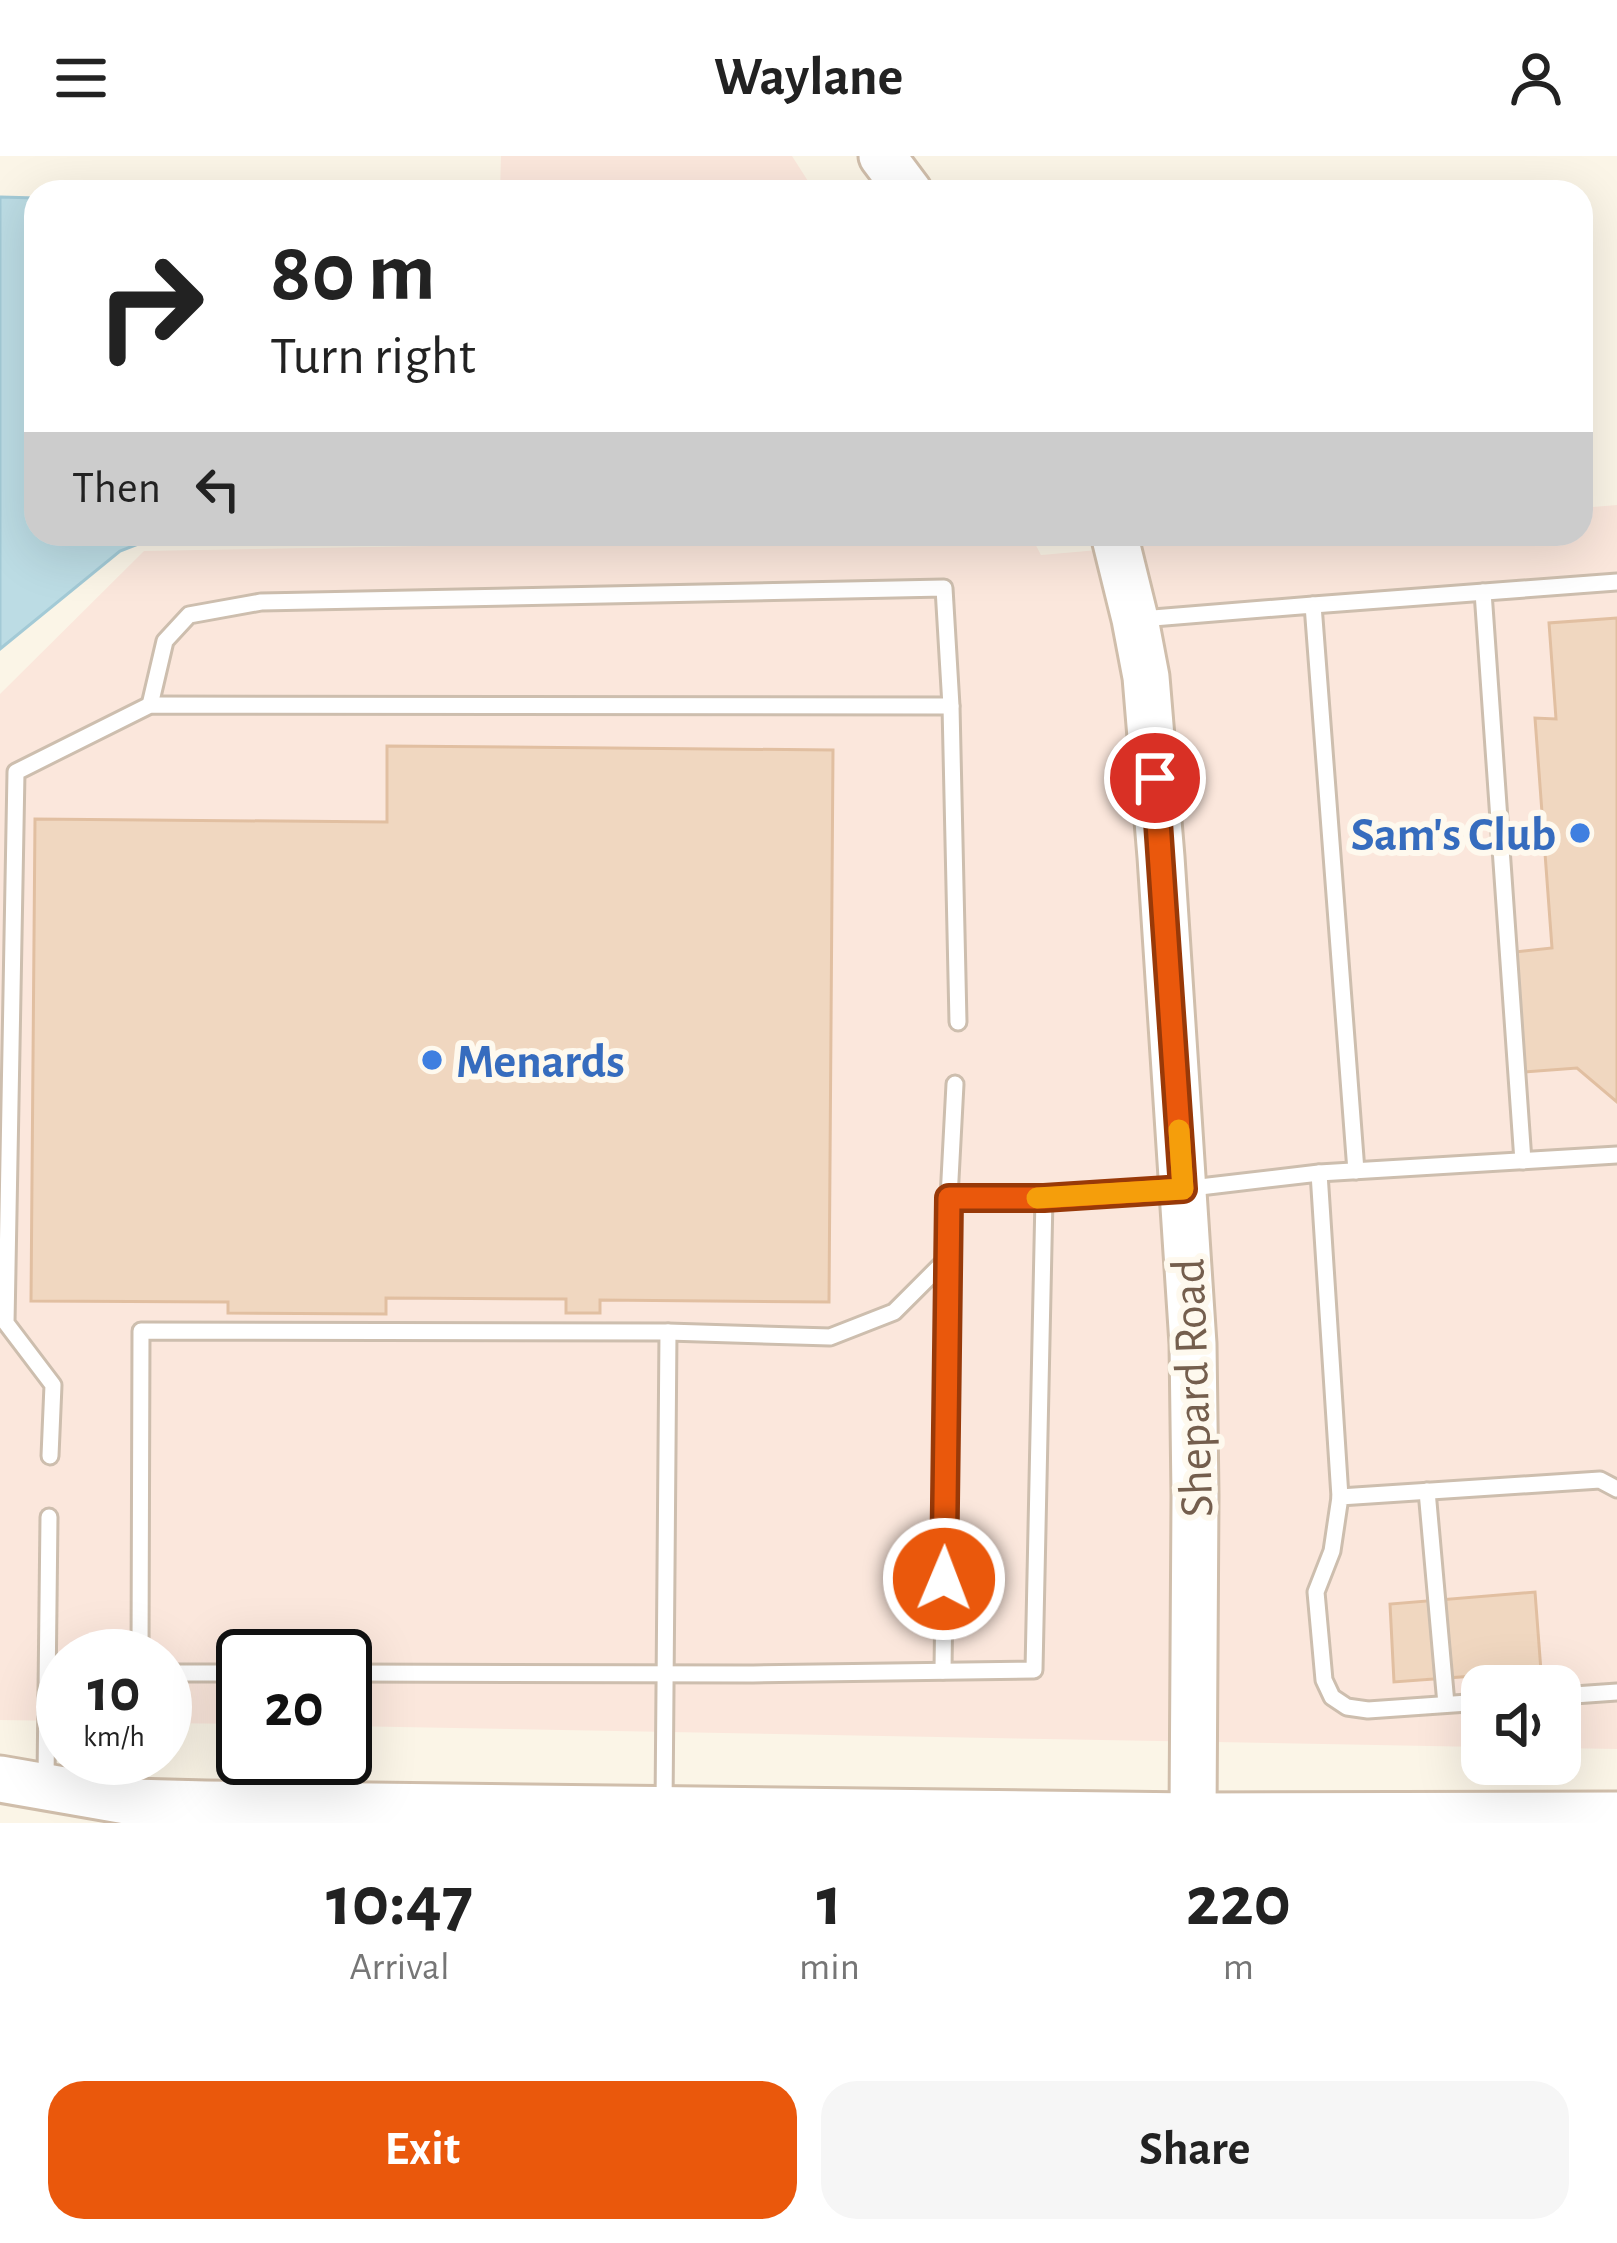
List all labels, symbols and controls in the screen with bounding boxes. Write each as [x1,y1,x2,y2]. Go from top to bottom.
icon: menu [48,45,114,111]
icon: person [1503,45,1569,111]
text: Waylane [714,51,903,105]
icon: right [72,228,228,384]
text: 80 m [270,232,436,316]
text: Turn right [270,330,476,384]
icon: left [185,456,251,522]
text: Then [72,466,161,511]
pin [1104,727,1206,829]
icon: arrive [1122,745,1188,811]
place label: Sam's Club [1351,812,1556,860]
marker: Sam's Club [1567,820,1593,846]
place label: Menards [456,1039,625,1087]
marker: Menards [419,1047,445,1073]
street label: Shepard Road [1165,1258,1223,1518]
position arrow [881,1516,1007,1642]
speed limit sign: 20 [216,1629,372,1785]
text: 10 [88,1662,140,1722]
map controls [1461,1665,1581,1785]
button: sound [1461,1665,1581,1785]
text: km/h [83,1722,145,1752]
text: 10:47 [326,1866,473,1938]
text: 1 [816,1866,842,1938]
text: 220 [1186,1866,1291,1938]
text: Arrival [349,1948,450,1987]
text: min [799,1948,860,1987]
text: m [1223,1948,1254,1987]
button: Exit [48,2081,797,2219]
button: Share [821,2081,1569,2219]

